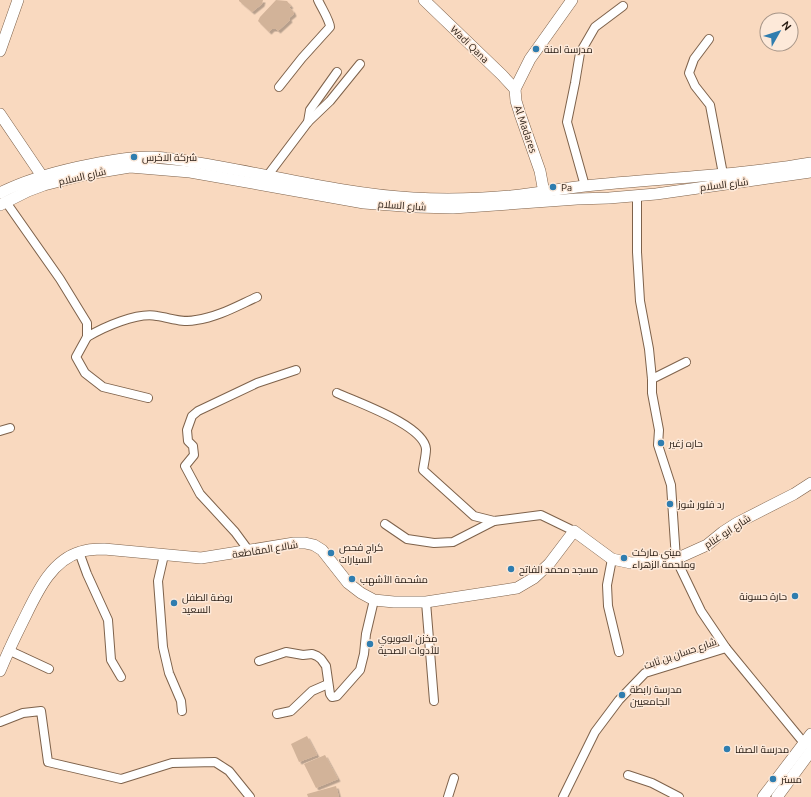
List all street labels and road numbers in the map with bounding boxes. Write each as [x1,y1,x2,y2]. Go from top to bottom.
street label: Wadi Qana [448,24,491,65]
street label: Al Madares [512,104,539,155]
street label: شارع السلام [57,166,108,189]
street label: شارع السلام [699,176,749,195]
street label: شارع السلام [377,198,427,215]
street label: شارع ابو غنام [702,512,754,552]
street label: شالاع المقاطعة [231,539,299,561]
street label: شارع حسان بن ثابت [642,636,718,672]

